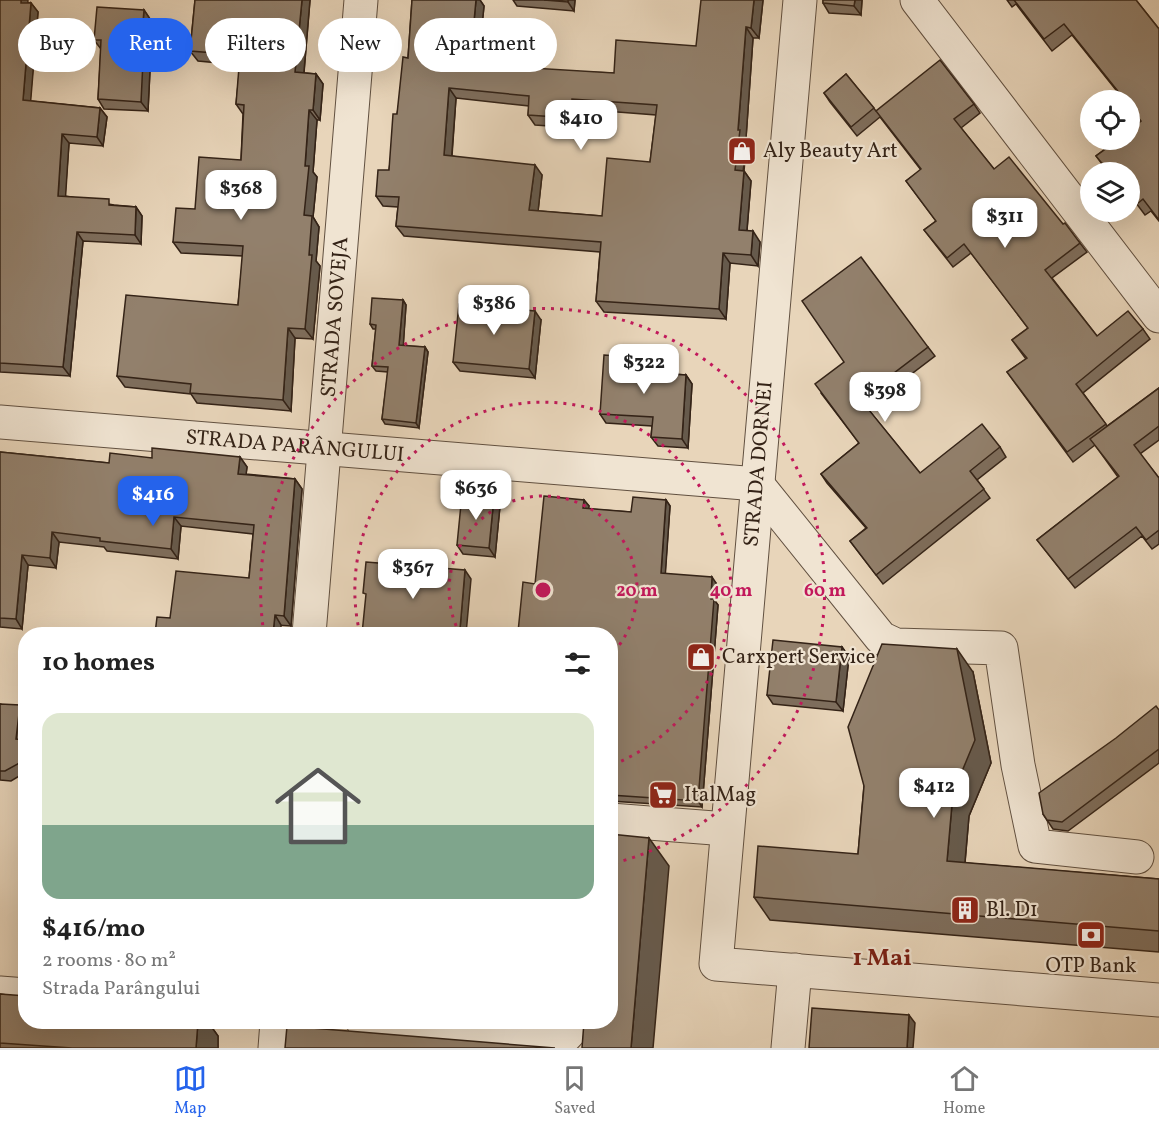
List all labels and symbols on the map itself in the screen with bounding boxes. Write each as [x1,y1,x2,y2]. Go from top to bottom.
pin: $410 [545,100,617,151]
shop icon: Aly Beauty Art [726,135,758,167]
place label: Aly Beauty Art [763,137,898,166]
pin: $368 [205,170,277,221]
pin: $311 [969,198,1041,249]
street label: STRADA SOVEJA [314,235,356,398]
pin: $386 [458,285,530,336]
pin: $322 [608,344,680,395]
pin: $398 [849,372,921,423]
street label: STRADA DORNEI [737,380,781,548]
street label: STRADA PARÂNGULUI [185,423,405,470]
pin: $636 [440,470,512,521]
pin: $416 [117,476,189,527]
pin: $367 [377,549,449,600]
text: 20 m [616,579,658,604]
text: 40 m [710,579,752,604]
text: 60 m [804,579,846,604]
centre of rings [533,580,553,600]
shop icon: Carxpert Service [685,641,717,673]
place label: Carxpert Service [722,643,875,672]
pin: $412 [898,768,970,819]
supermarket icon: ItalMag [647,779,679,811]
place label: ItalMag [684,781,756,810]
building icon: Bl. D1 [949,894,981,926]
place label: Bl. D1 [986,896,1038,925]
bank icon: OTP Bank [1075,919,1107,951]
district label: 1 Mai [852,942,912,976]
place label: OTP Bank [1046,952,1137,981]

